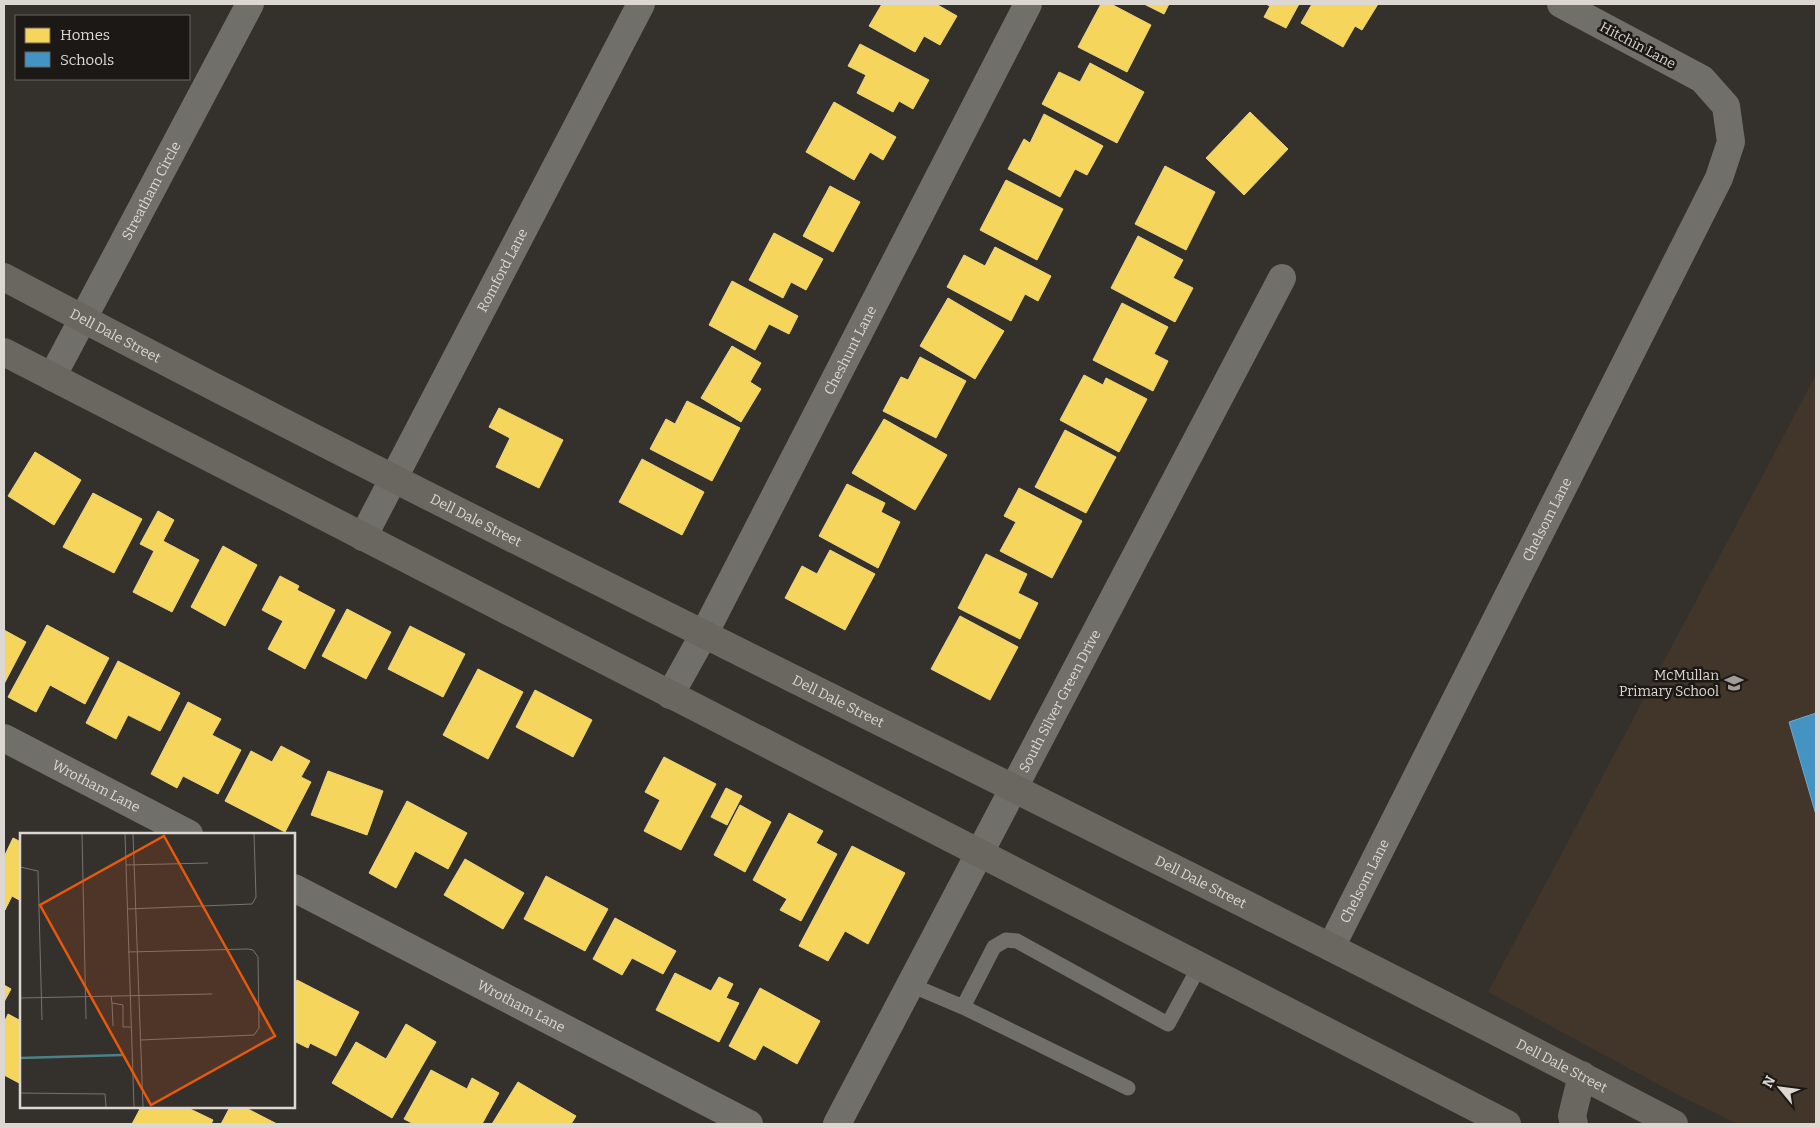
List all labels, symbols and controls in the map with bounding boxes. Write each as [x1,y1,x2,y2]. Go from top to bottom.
legend [15,15,190,80]
street label: Hitchin Lane [1597,18,1679,73]
text: Homes [60,26,110,44]
text: Schools [60,51,114,69]
street label: Streatham Circle [118,139,185,243]
street label: Romford Lane [474,226,531,315]
street label: Cheshunt Lane [821,303,880,398]
street label: Dell Dale Street [67,305,164,367]
street label: Chelsom Lane [1519,475,1575,564]
street label: Dell Dale Street [427,490,524,551]
street label: South Silver Green Drive [1015,627,1104,776]
place label: McMullan Primary School [1619,667,1719,700]
street label: Dell Dale Street [790,672,887,731]
school or university icon: McMullan Primary School [1723,672,1745,694]
street label: Wrotham Lane [49,756,143,816]
inset map [20,833,295,1108]
street label: Chelsom Lane [1337,836,1393,926]
street label: Dell Dale Street [1152,852,1249,912]
street label: Wrotham Lane [474,976,568,1036]
street label: Dell Dale Street [1513,1035,1610,1097]
north arrow [1755,1063,1805,1113]
text: N [1759,1073,1779,1091]

